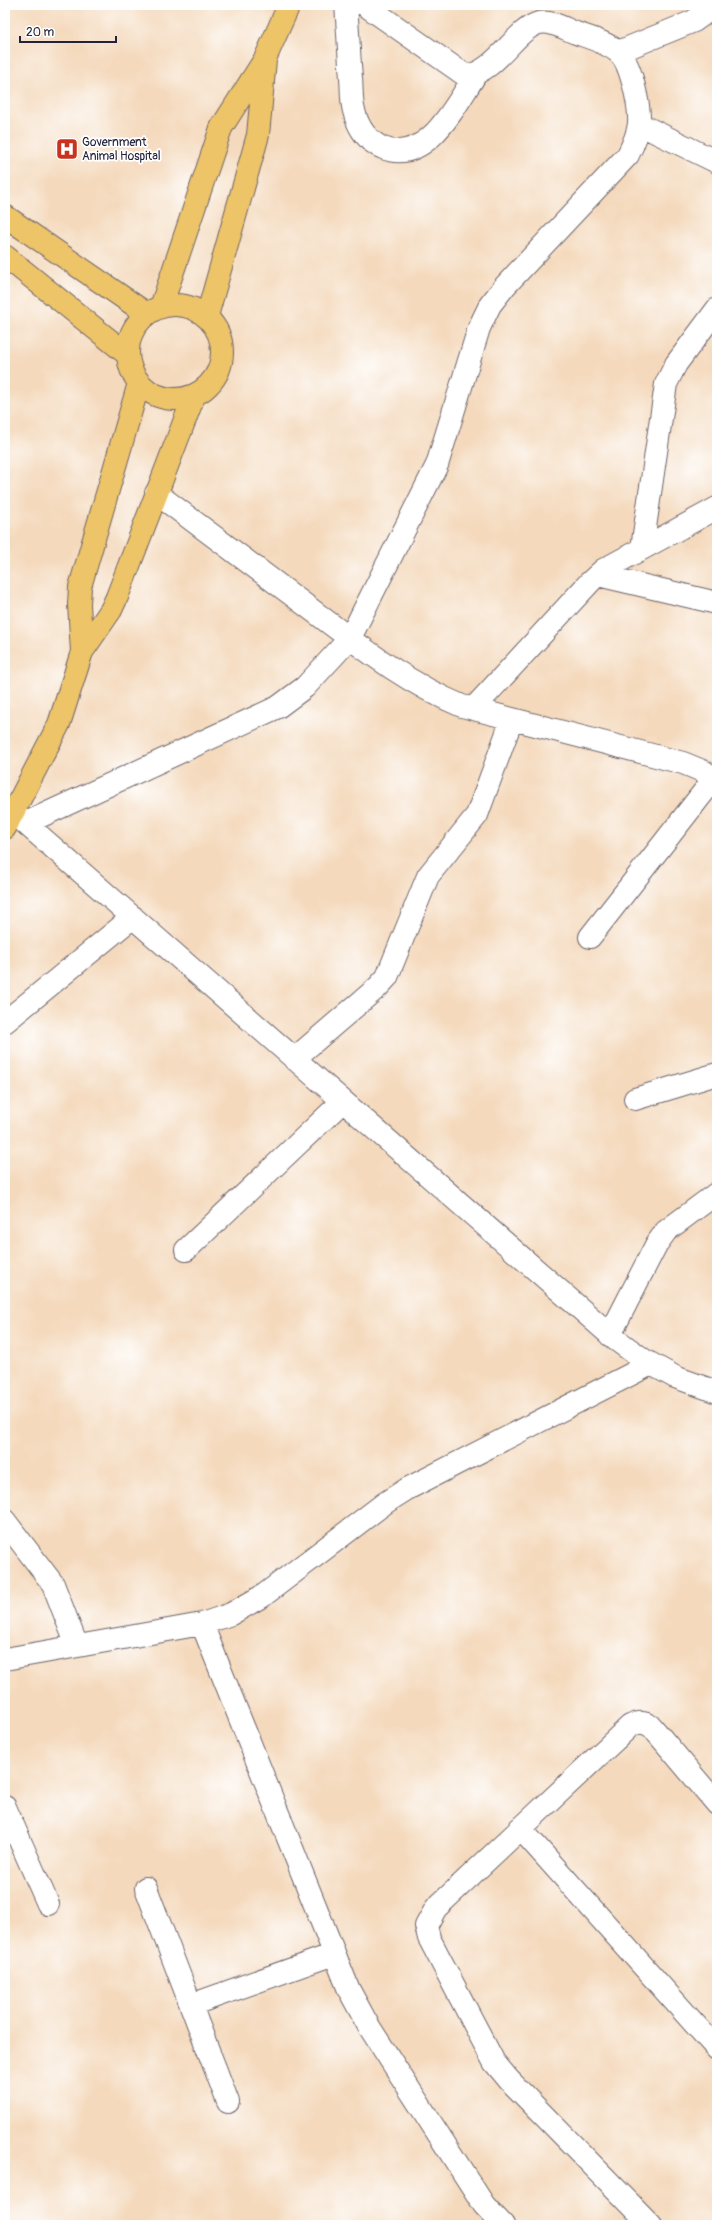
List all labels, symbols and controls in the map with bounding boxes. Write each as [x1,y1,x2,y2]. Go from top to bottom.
scale bar [20,18,116,44]
text: 20 m [26,25,55,40]
place label: Government Animal Hospital [82,135,161,164]
hospital icon: Government Animal Hospital [54,136,80,162]

